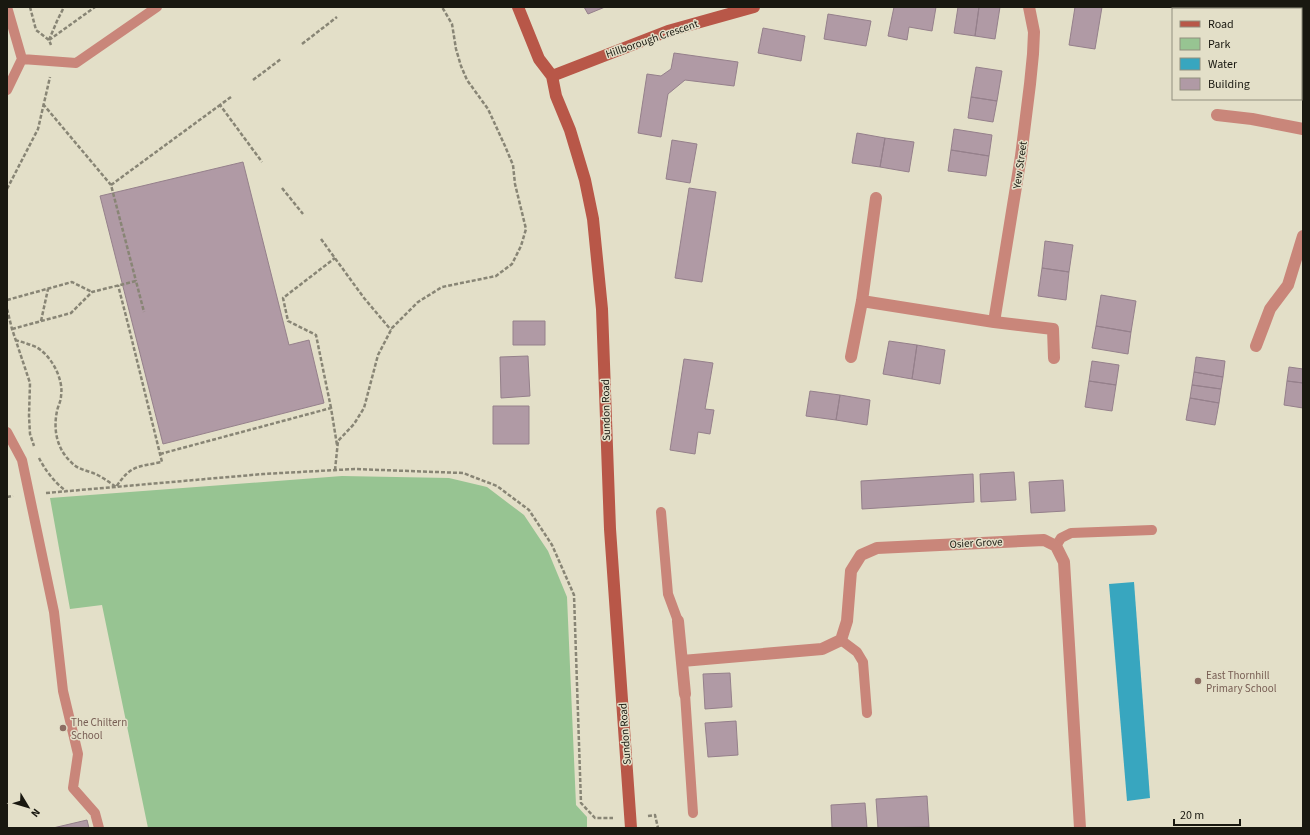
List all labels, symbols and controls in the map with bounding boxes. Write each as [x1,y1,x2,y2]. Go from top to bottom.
legend [1172,8,1302,100]
street label: Hillborough Crescent [604,16,701,62]
text: Road [1208,16,1234,33]
text: Park [1208,36,1230,53]
text: Water [1208,56,1238,73]
text: Building [1208,76,1250,93]
street label: Yew Street [1009,140,1031,191]
street label: Sundon Road [598,379,614,441]
street label: Osier Grove [949,534,1003,552]
place label: East Thornhill Primary School [1206,668,1277,696]
marker: East Thornhill Primary School [1193,676,1203,686]
street label: Sundon Road [615,703,635,765]
place label: The Chiltern School [71,715,127,743]
marker: The Chiltern School [58,723,68,733]
north arrow [8,787,48,827]
scale bar [1174,801,1240,827]
text: N [27,805,44,820]
text: 20 m [1180,807,1204,824]

